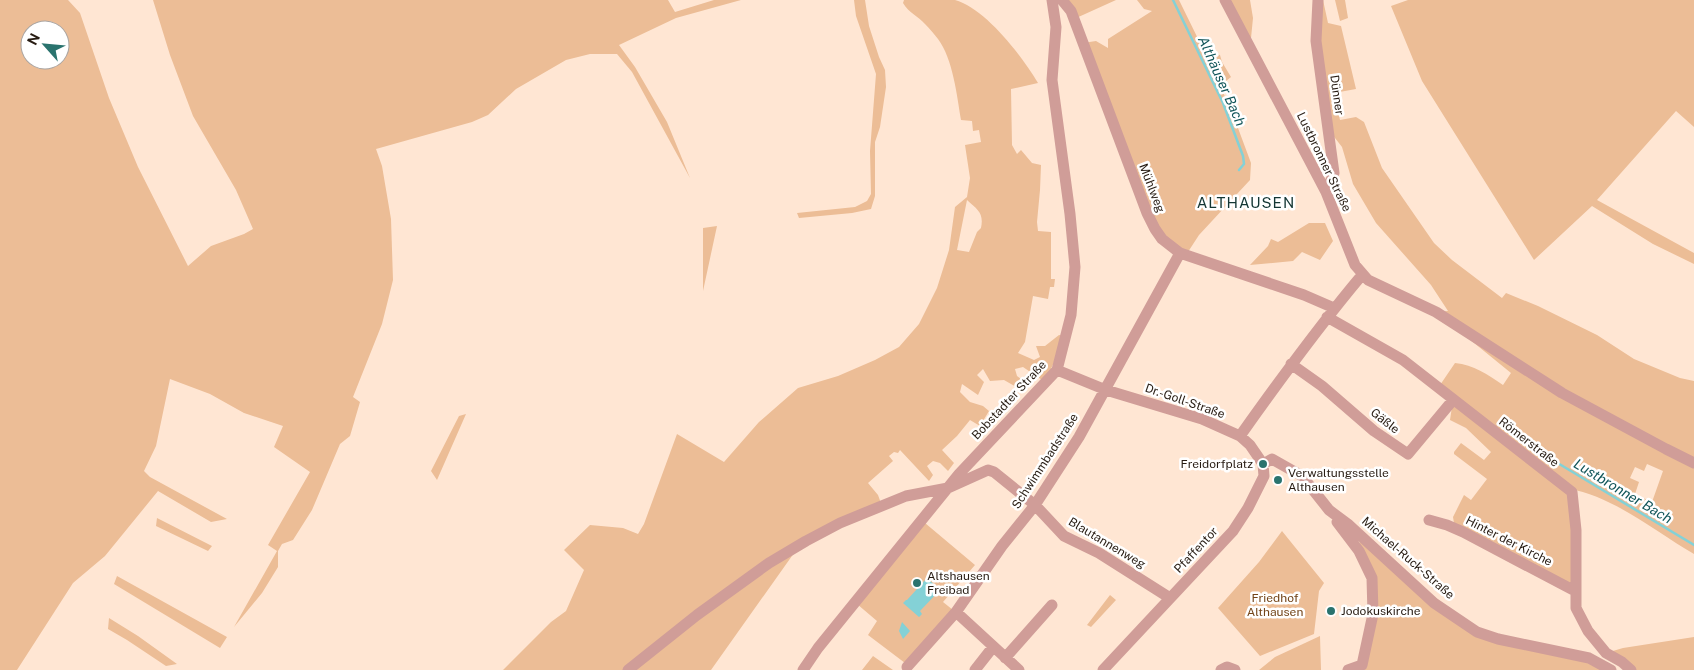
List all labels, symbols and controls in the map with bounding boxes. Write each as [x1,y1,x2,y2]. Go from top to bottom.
north arrow [20,20,70,70]
text: N [24,31,43,48]
water label: Althäuser Bach [1195,34,1249,128]
street label: Dünner [1327,74,1347,116]
street label: Lustbronner Straße [1294,110,1354,214]
street label: Mühlweg [1136,161,1168,215]
district label: ALTHAUSEN [1197,194,1295,211]
street label: Bobstadter Straße [969,358,1049,442]
street label: Dr.-Goll-Straße [1143,381,1227,421]
street label: Gäßle [1368,405,1402,437]
street label: Schwimmbadstraße [1009,411,1081,511]
street label: Römerstraße [1496,414,1562,470]
water label: Lustbronner Bach [1571,455,1675,527]
place label: Freidorfplatz [1181,457,1253,471]
marker: Freidorfplatz [1257,458,1269,470]
place label: Verwaltungsstelle Althausen [1288,466,1389,494]
marker: Verwaltungsstelle Althausen [1272,474,1284,486]
street label: Hinter der Kirche [1463,513,1555,569]
street label: Michael-Ruck-Straße [1359,514,1457,602]
street label: Blautannenweg [1066,515,1148,571]
street label: Pfaffentor [1171,524,1221,576]
place label: Altshausen Freibad [927,569,990,597]
marker: Altshausen Freibad [911,577,923,589]
park label: Friedhof Althausen [1247,591,1303,619]
place label: Jodokuskirche [1341,604,1421,618]
marker: Jodokuskirche [1325,605,1337,617]

